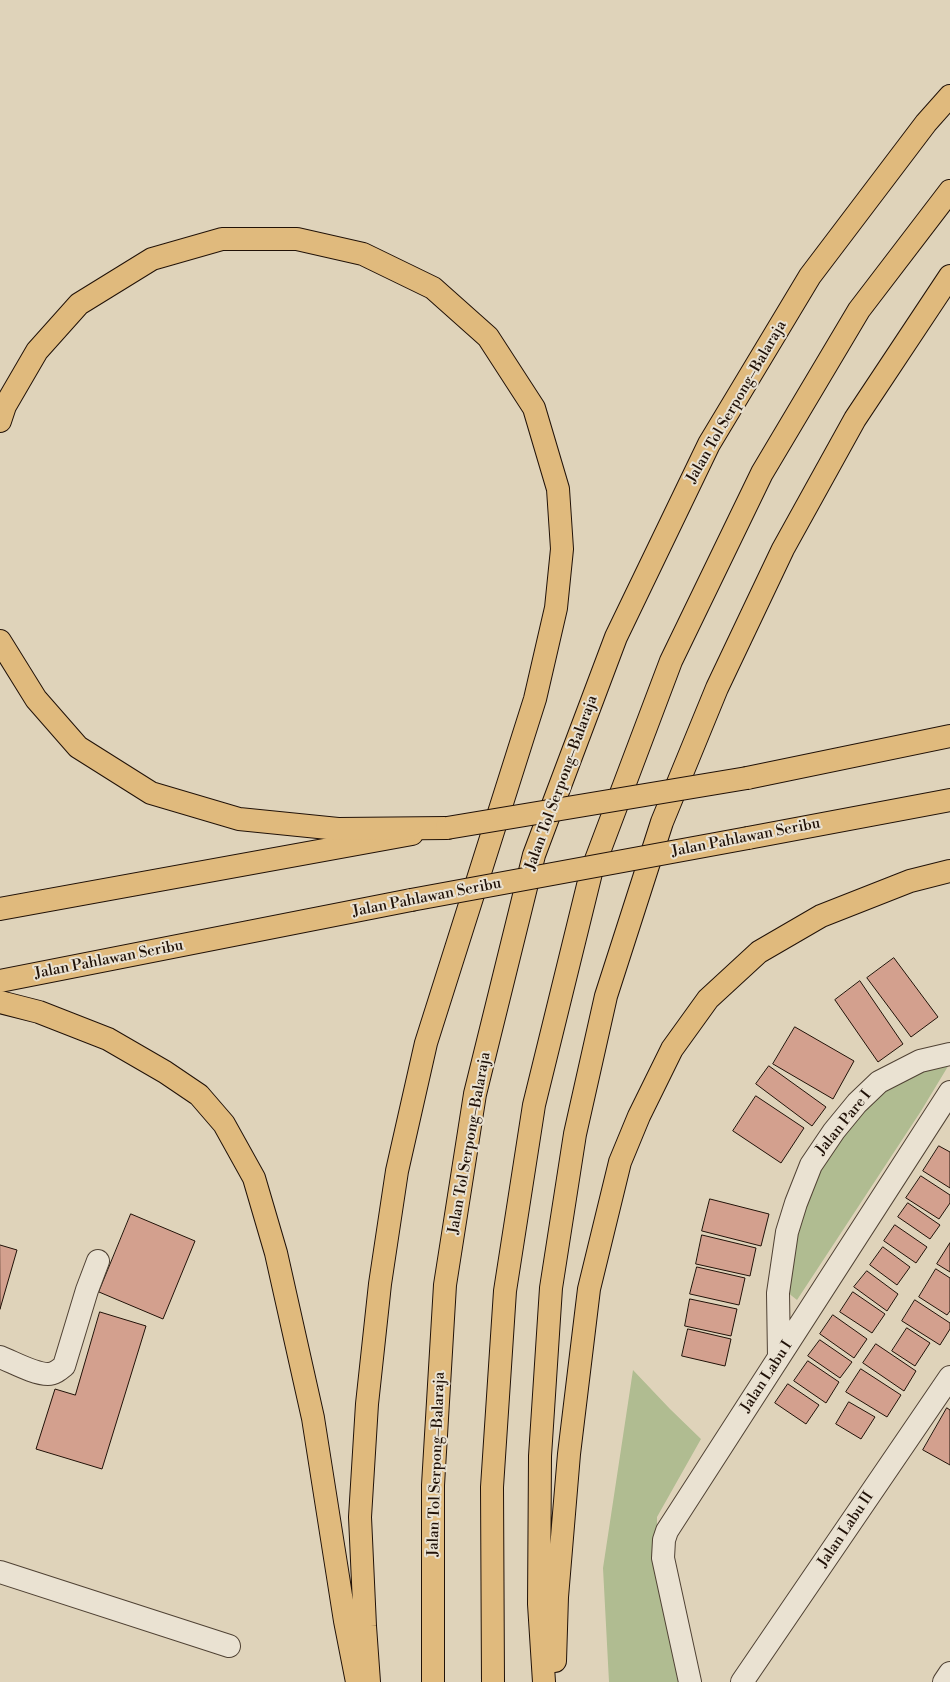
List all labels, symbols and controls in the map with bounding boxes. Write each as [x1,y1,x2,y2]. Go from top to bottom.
street label: Jalan Tol Serpong–Balaraja [683,318,791,486]
street label: Jalan Tol Serpong–Balaraja [522,693,602,873]
street label: Jalan Pahlawan Seribu [670,815,822,861]
street label: Jalan Pahlawan Seribu [351,875,503,921]
street label: Jalan Pahlawan Seribu [33,937,185,983]
street label: Jalan Tol Serpong–Balaraja [445,1050,495,1236]
street label: Jalan Pare I [813,1087,875,1159]
street label: Jalan Labu I [737,1338,797,1416]
street label: Jalan Tol Serpong–Balaraja [425,1371,449,1557]
street label: Jalan Labu II [814,1489,878,1571]

